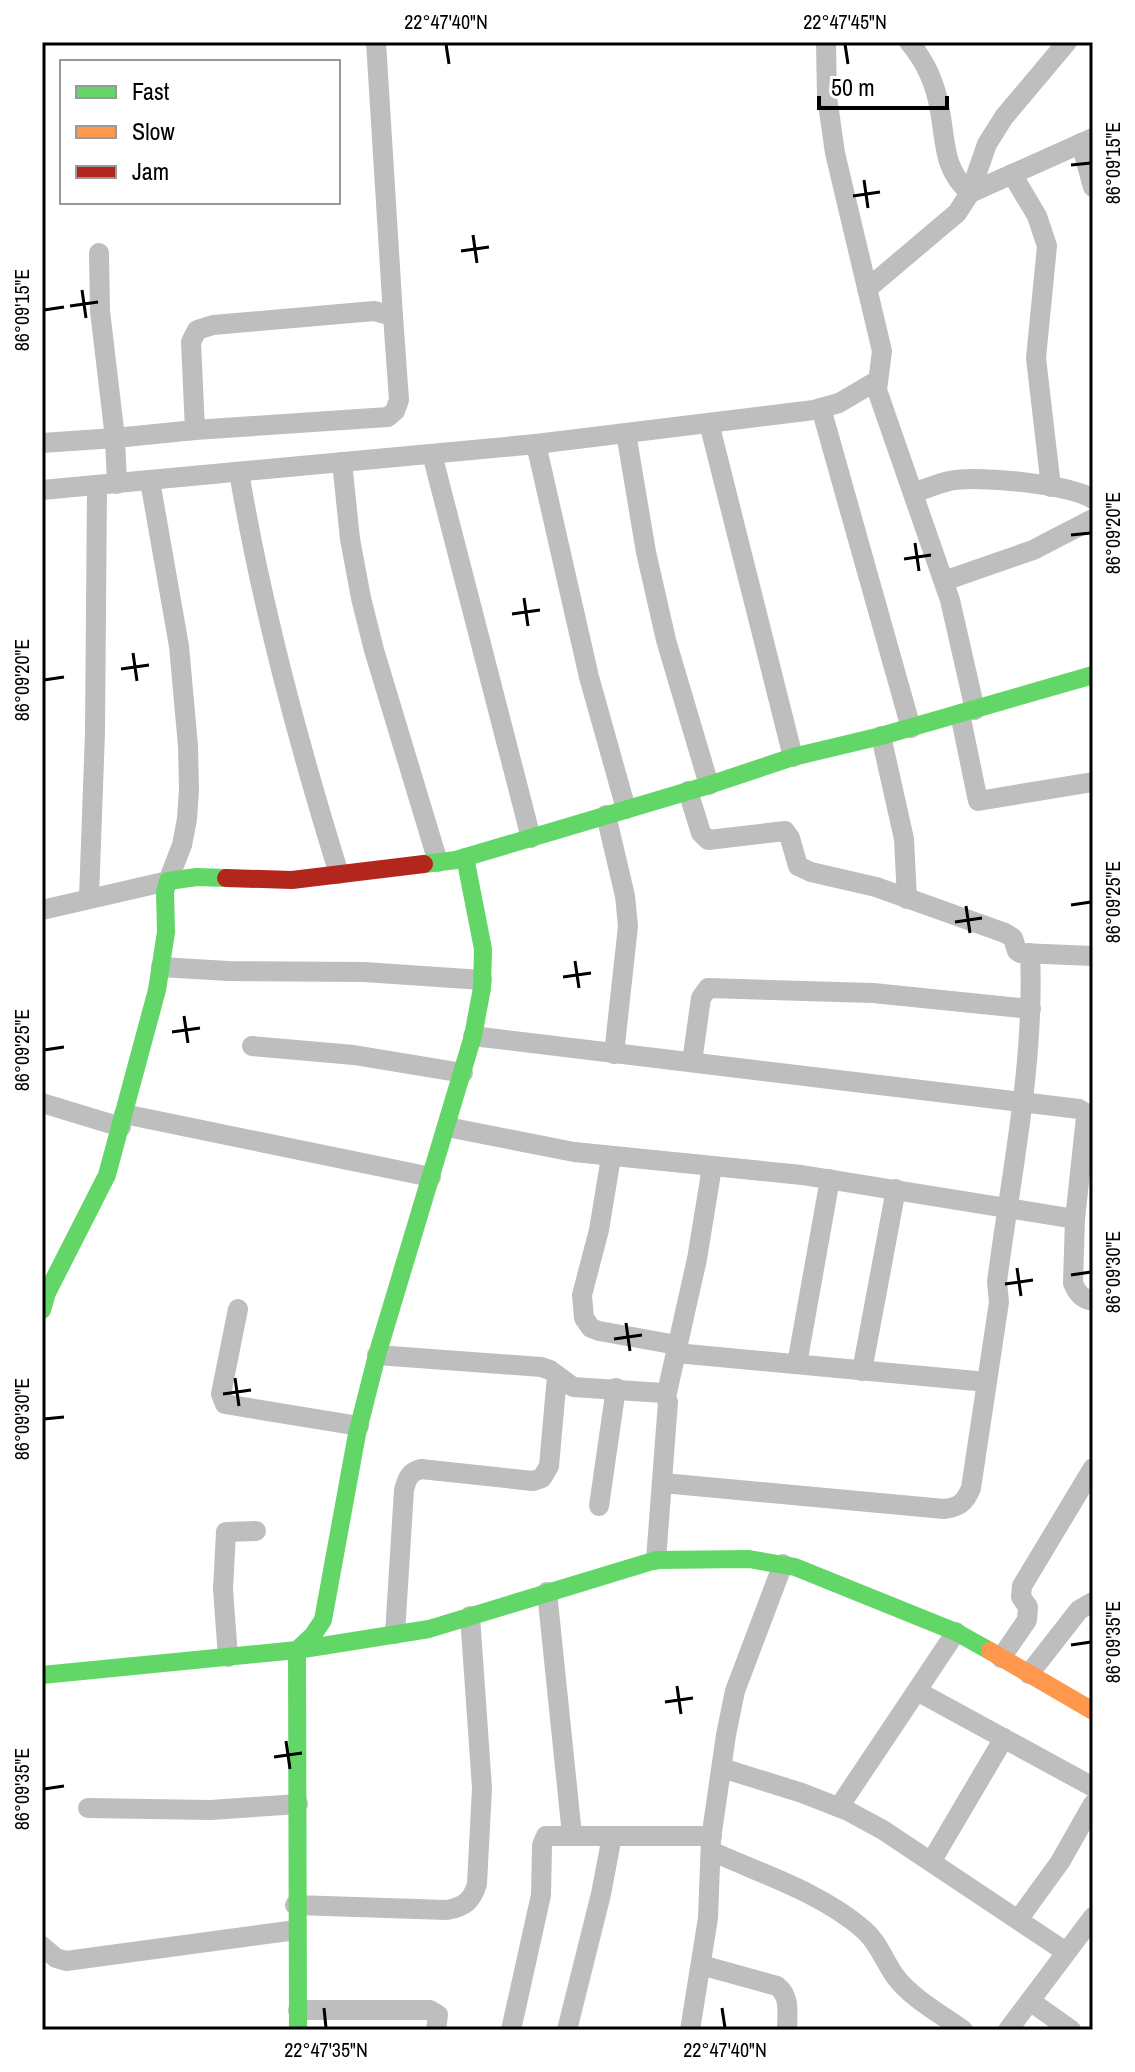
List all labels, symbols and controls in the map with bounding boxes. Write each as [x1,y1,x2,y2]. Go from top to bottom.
text: 22°47'40"N [404,8,488,35]
text: 22°47'45"N [803,8,887,35]
legend [60,60,340,204]
scale bar [819,60,947,110]
text: 50 m [831,71,875,103]
text: Fast [132,75,170,107]
text: Slow [132,115,175,147]
text: 86°09'15"E [1099,122,1126,204]
text: Jam [132,155,169,187]
text: 86°09'15"E [8,269,35,351]
text: 86°09'20"E [1099,492,1126,574]
text: 86°09'20"E [8,639,35,721]
text: 86°09'25"E [1099,861,1126,943]
text: 86°09'25"E [8,1009,35,1091]
text: 86°09'30"E [1099,1231,1126,1313]
text: 86°09'30"E [8,1378,35,1460]
text: 86°09'35"E [1099,1601,1126,1683]
text: 86°09'35"E [8,1748,35,1830]
text: 22°47'35"N [284,2036,368,2063]
text: 22°47'40"N [683,2036,767,2063]

